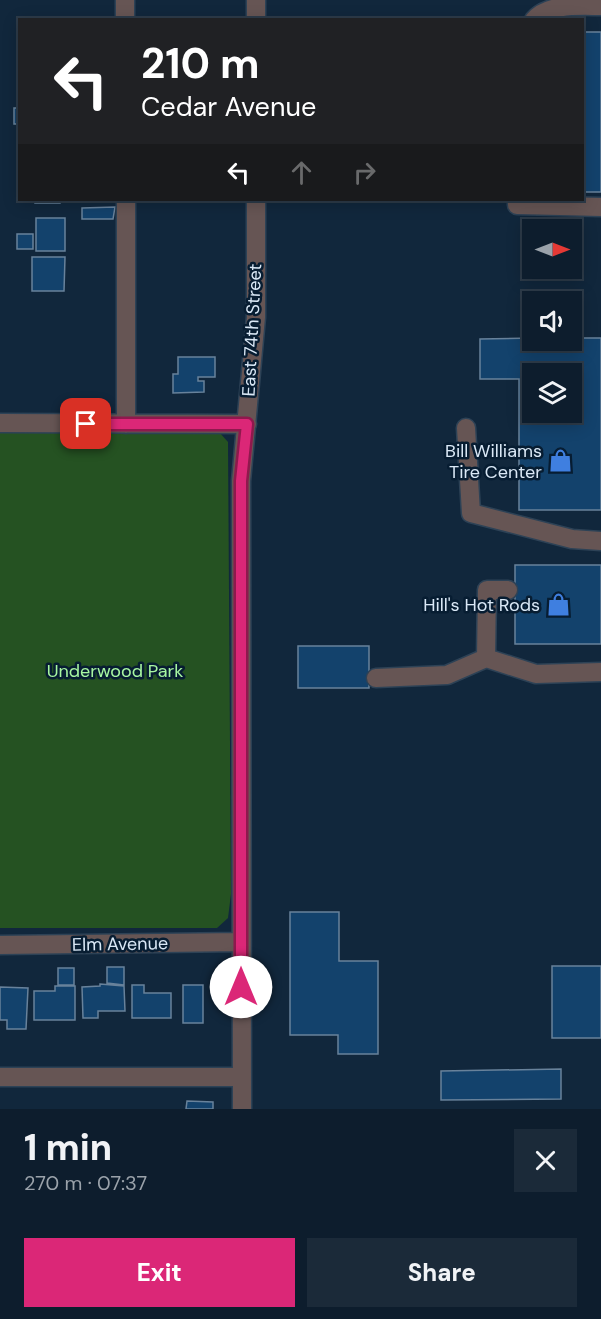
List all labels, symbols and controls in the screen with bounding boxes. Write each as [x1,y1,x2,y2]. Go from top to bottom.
text: 210 m [141,36,259,91]
icon: left [42,42,120,120]
text: Cedar Avenue [141,89,316,124]
icon: left [222,156,255,189]
icon: ahead [285,156,318,189]
icon: right [348,156,381,189]
north arrow [522,219,582,279]
map controls [522,219,582,423]
street label: East 74th Street [237,263,267,397]
button: sound [522,291,582,351]
button: layers [522,363,582,423]
pin [60,398,111,449]
icon: arrive [69,407,102,440]
place label: Bill Williams Tire Center [445,439,542,484]
shop icon: Bill Williams Tire Center [547,448,573,474]
shop icon: Hill's Hot Rods [545,592,571,618]
place label: Hill's Hot Rods [423,593,540,617]
park label: Underwood Park [47,659,183,683]
street label: Elm Avenue [72,931,168,957]
position arrow [209,955,273,1019]
text: 1 min [24,1124,112,1171]
button: close [514,1129,577,1192]
text: 270 m · 07:37 [24,1170,147,1196]
button: Exit [24,1238,295,1307]
button: Share [307,1238,577,1307]

